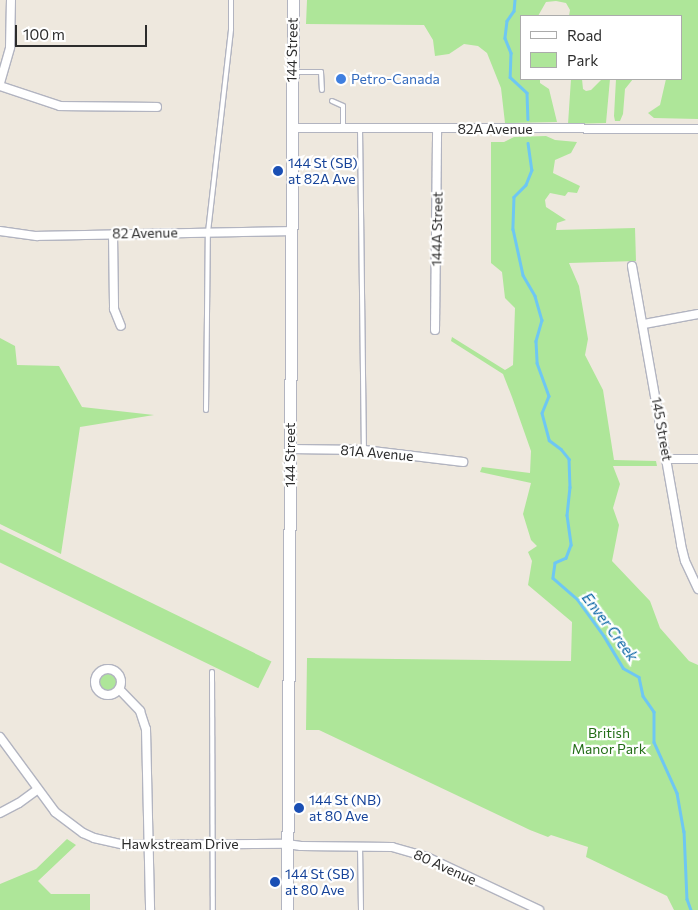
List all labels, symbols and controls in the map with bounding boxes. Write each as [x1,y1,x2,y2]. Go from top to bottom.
scale bar [18,15,150,47]
legend [520,15,683,80]
street label: 144 Street [283,17,301,83]
text: 100 m [23,25,65,43]
text: Road [567,26,602,44]
text: Park [567,51,598,69]
place label: Petro-Canada [351,71,440,87]
marker: Petro-Canada [335,73,347,85]
street label: 82A Avenue [457,121,533,137]
place label: 144 St (SB) at 82A Ave [288,155,358,188]
marker: 144 St (SB) at 82A Ave [272,165,284,177]
street label: 144A Street [428,192,446,266]
street label: 82 Avenue [112,224,178,242]
street label: 145 Street [648,396,676,462]
street label: 144 Street [282,422,298,488]
street label: 81A Avenue [340,441,414,465]
water label: Enver Creek [578,589,642,665]
park label: British Manor Park [572,725,646,758]
place label: 144 St (NB) at 80 Ave [309,792,381,824]
marker: 144 St (NB) at 80 Ave [293,802,305,814]
street label: Hawkstream Drive [121,836,239,852]
street label: 80 Avenue [411,846,479,888]
place label: 144 St (SB) at 80 Ave [285,866,355,899]
marker: 144 St (SB) at 80 Ave [269,876,281,888]

